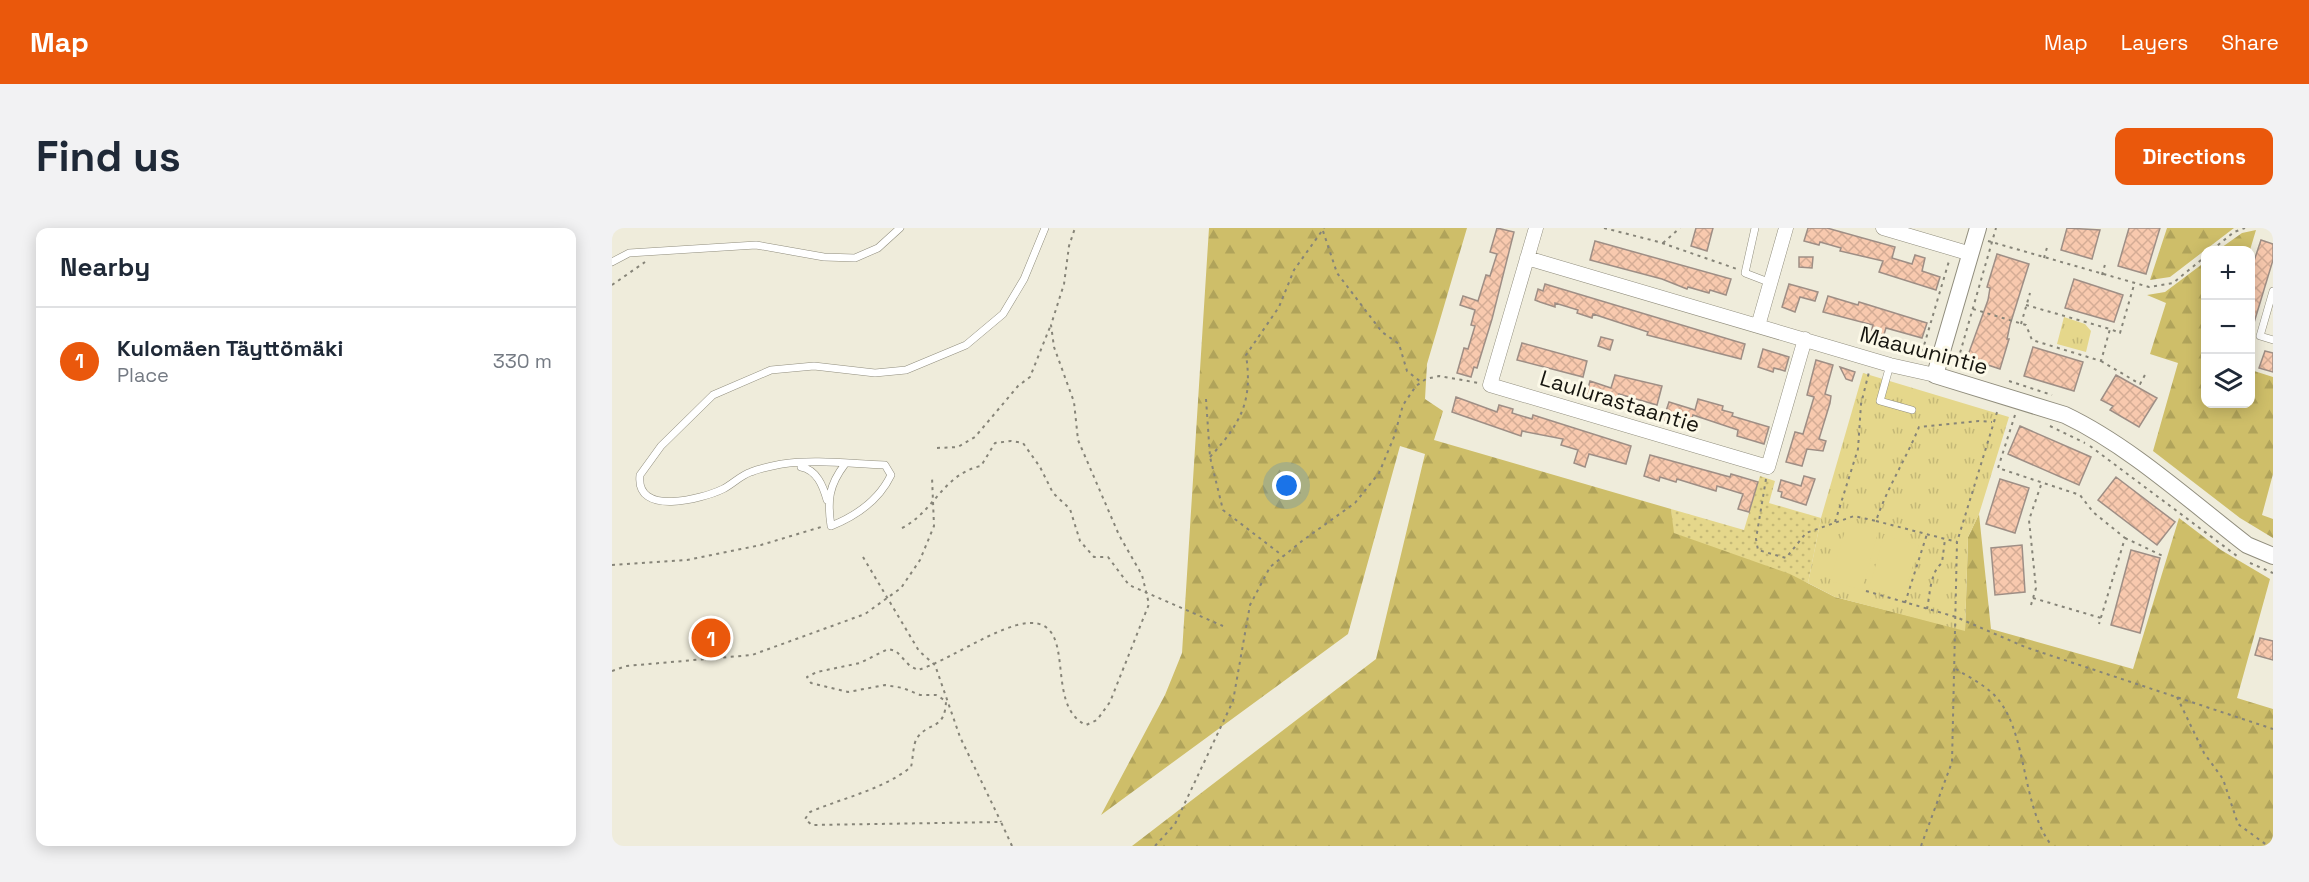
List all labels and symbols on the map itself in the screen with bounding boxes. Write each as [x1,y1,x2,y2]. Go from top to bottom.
street label: Maauunintie [1857,319,1991,381]
street label: Laulurastaantie [1537,363,1703,439]
your location [1272,471,1301,500]
pin: 1 [692,616,730,660]

